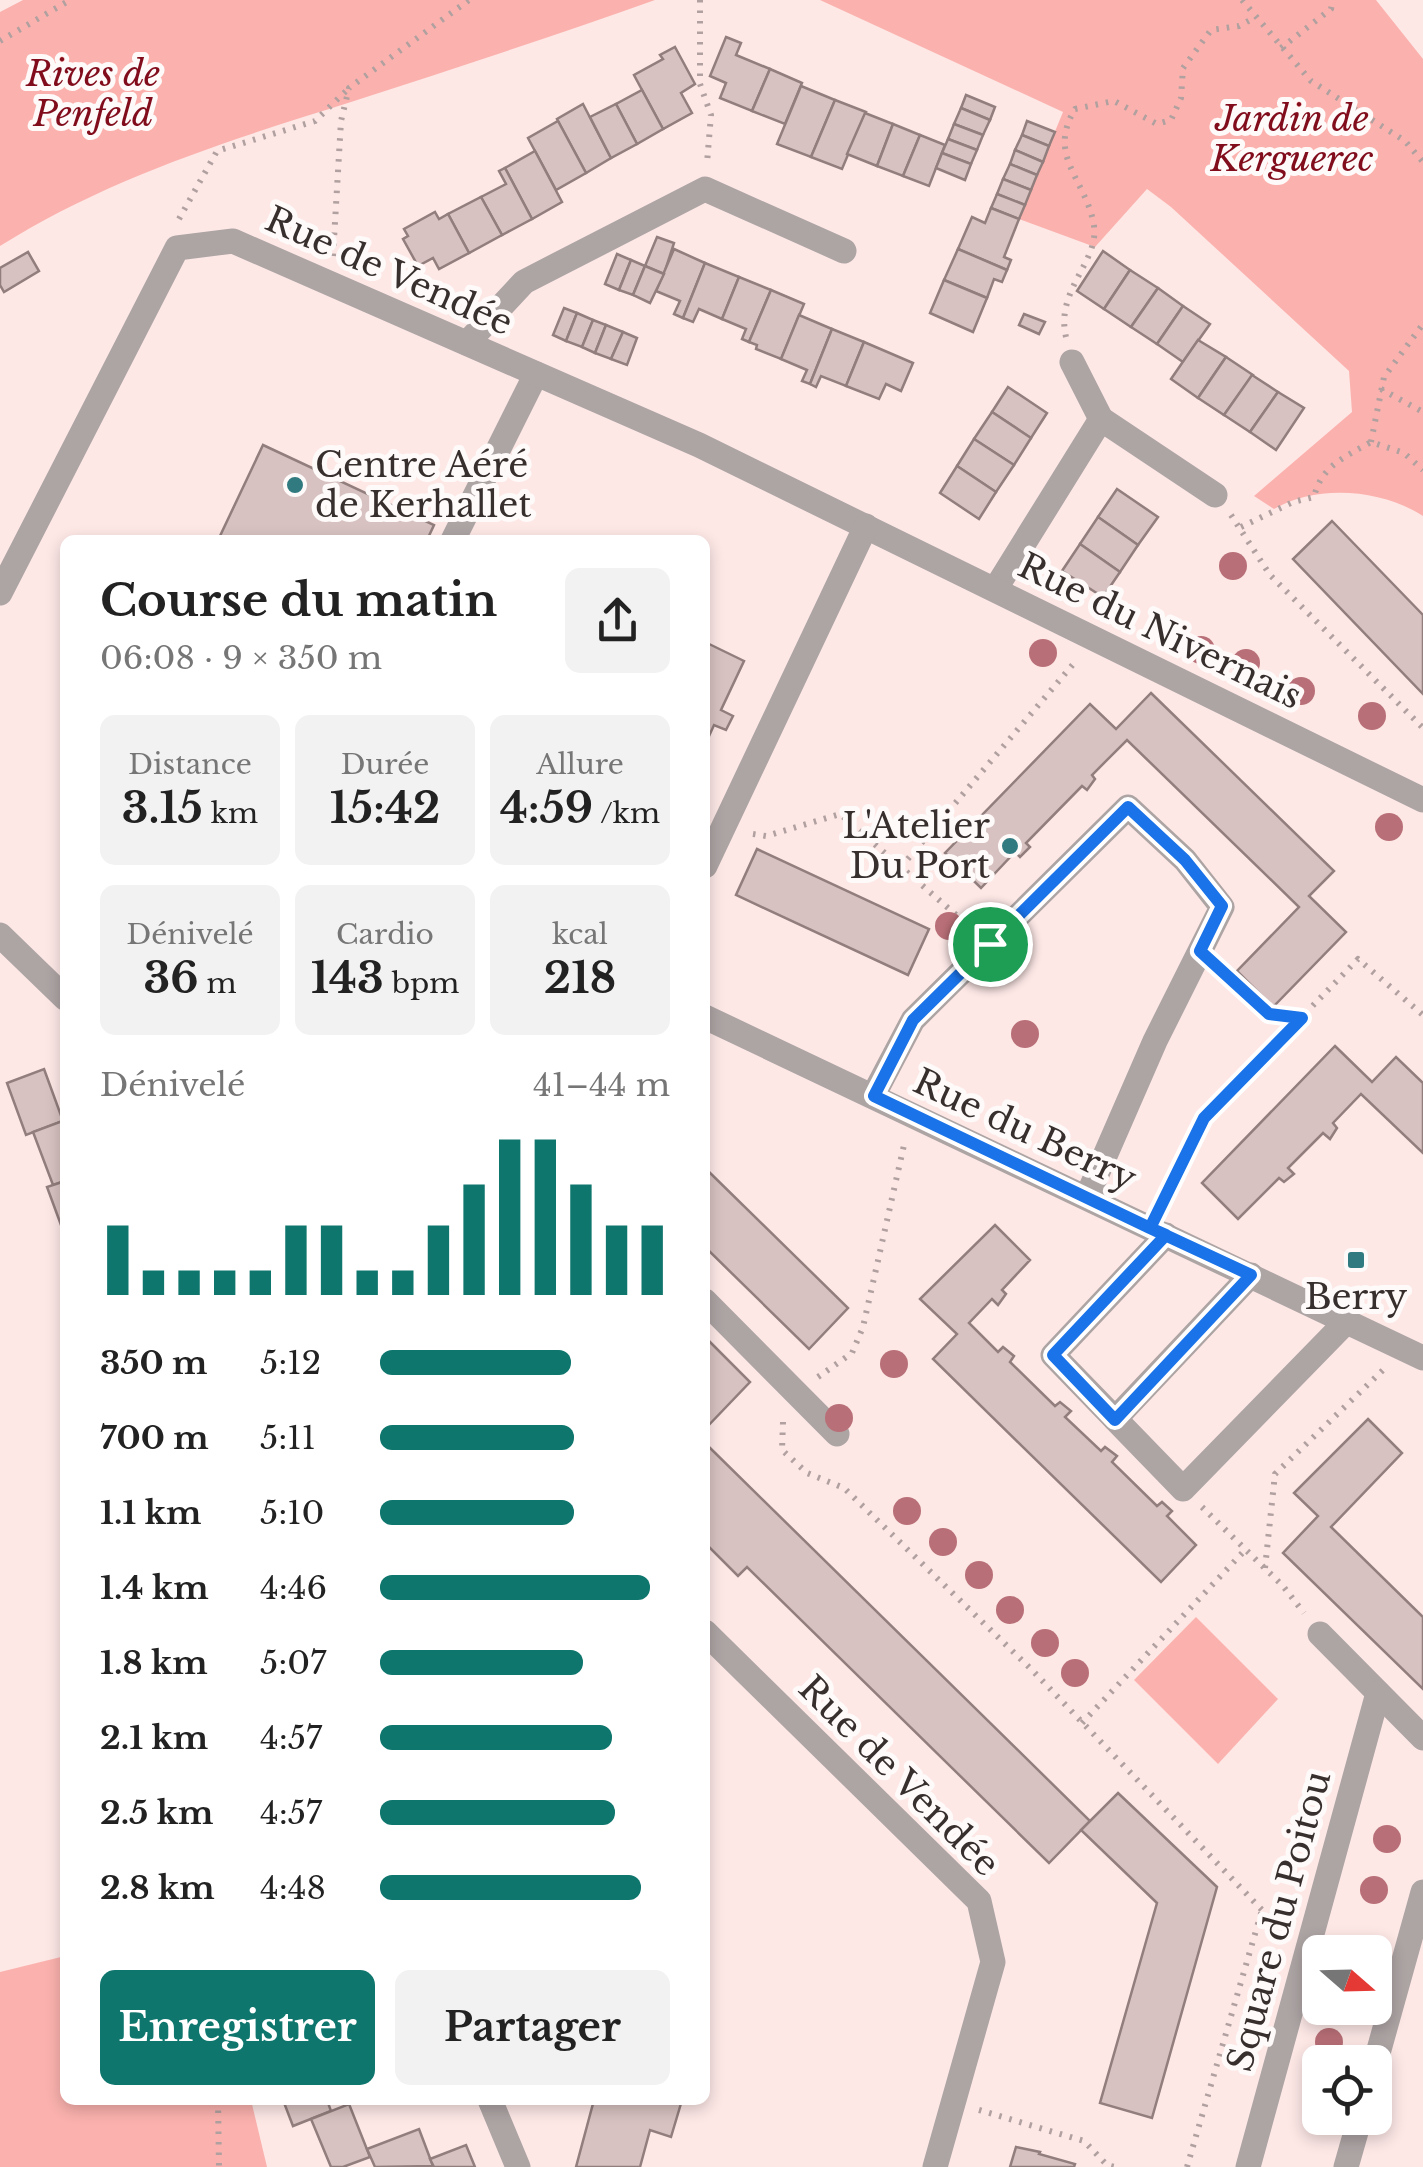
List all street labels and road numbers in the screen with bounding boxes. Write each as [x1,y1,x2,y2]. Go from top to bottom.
street label: Rue de Vendée [259,197,519,344]
street label: Rue du Nivernais [1012,543,1309,718]
street label: Rue du Berry [907,1059,1143,1200]
street label: Rue de Vendée [790,1666,1009,1885]
street label: Square du Poitou [1218,1766,1339,2076]

